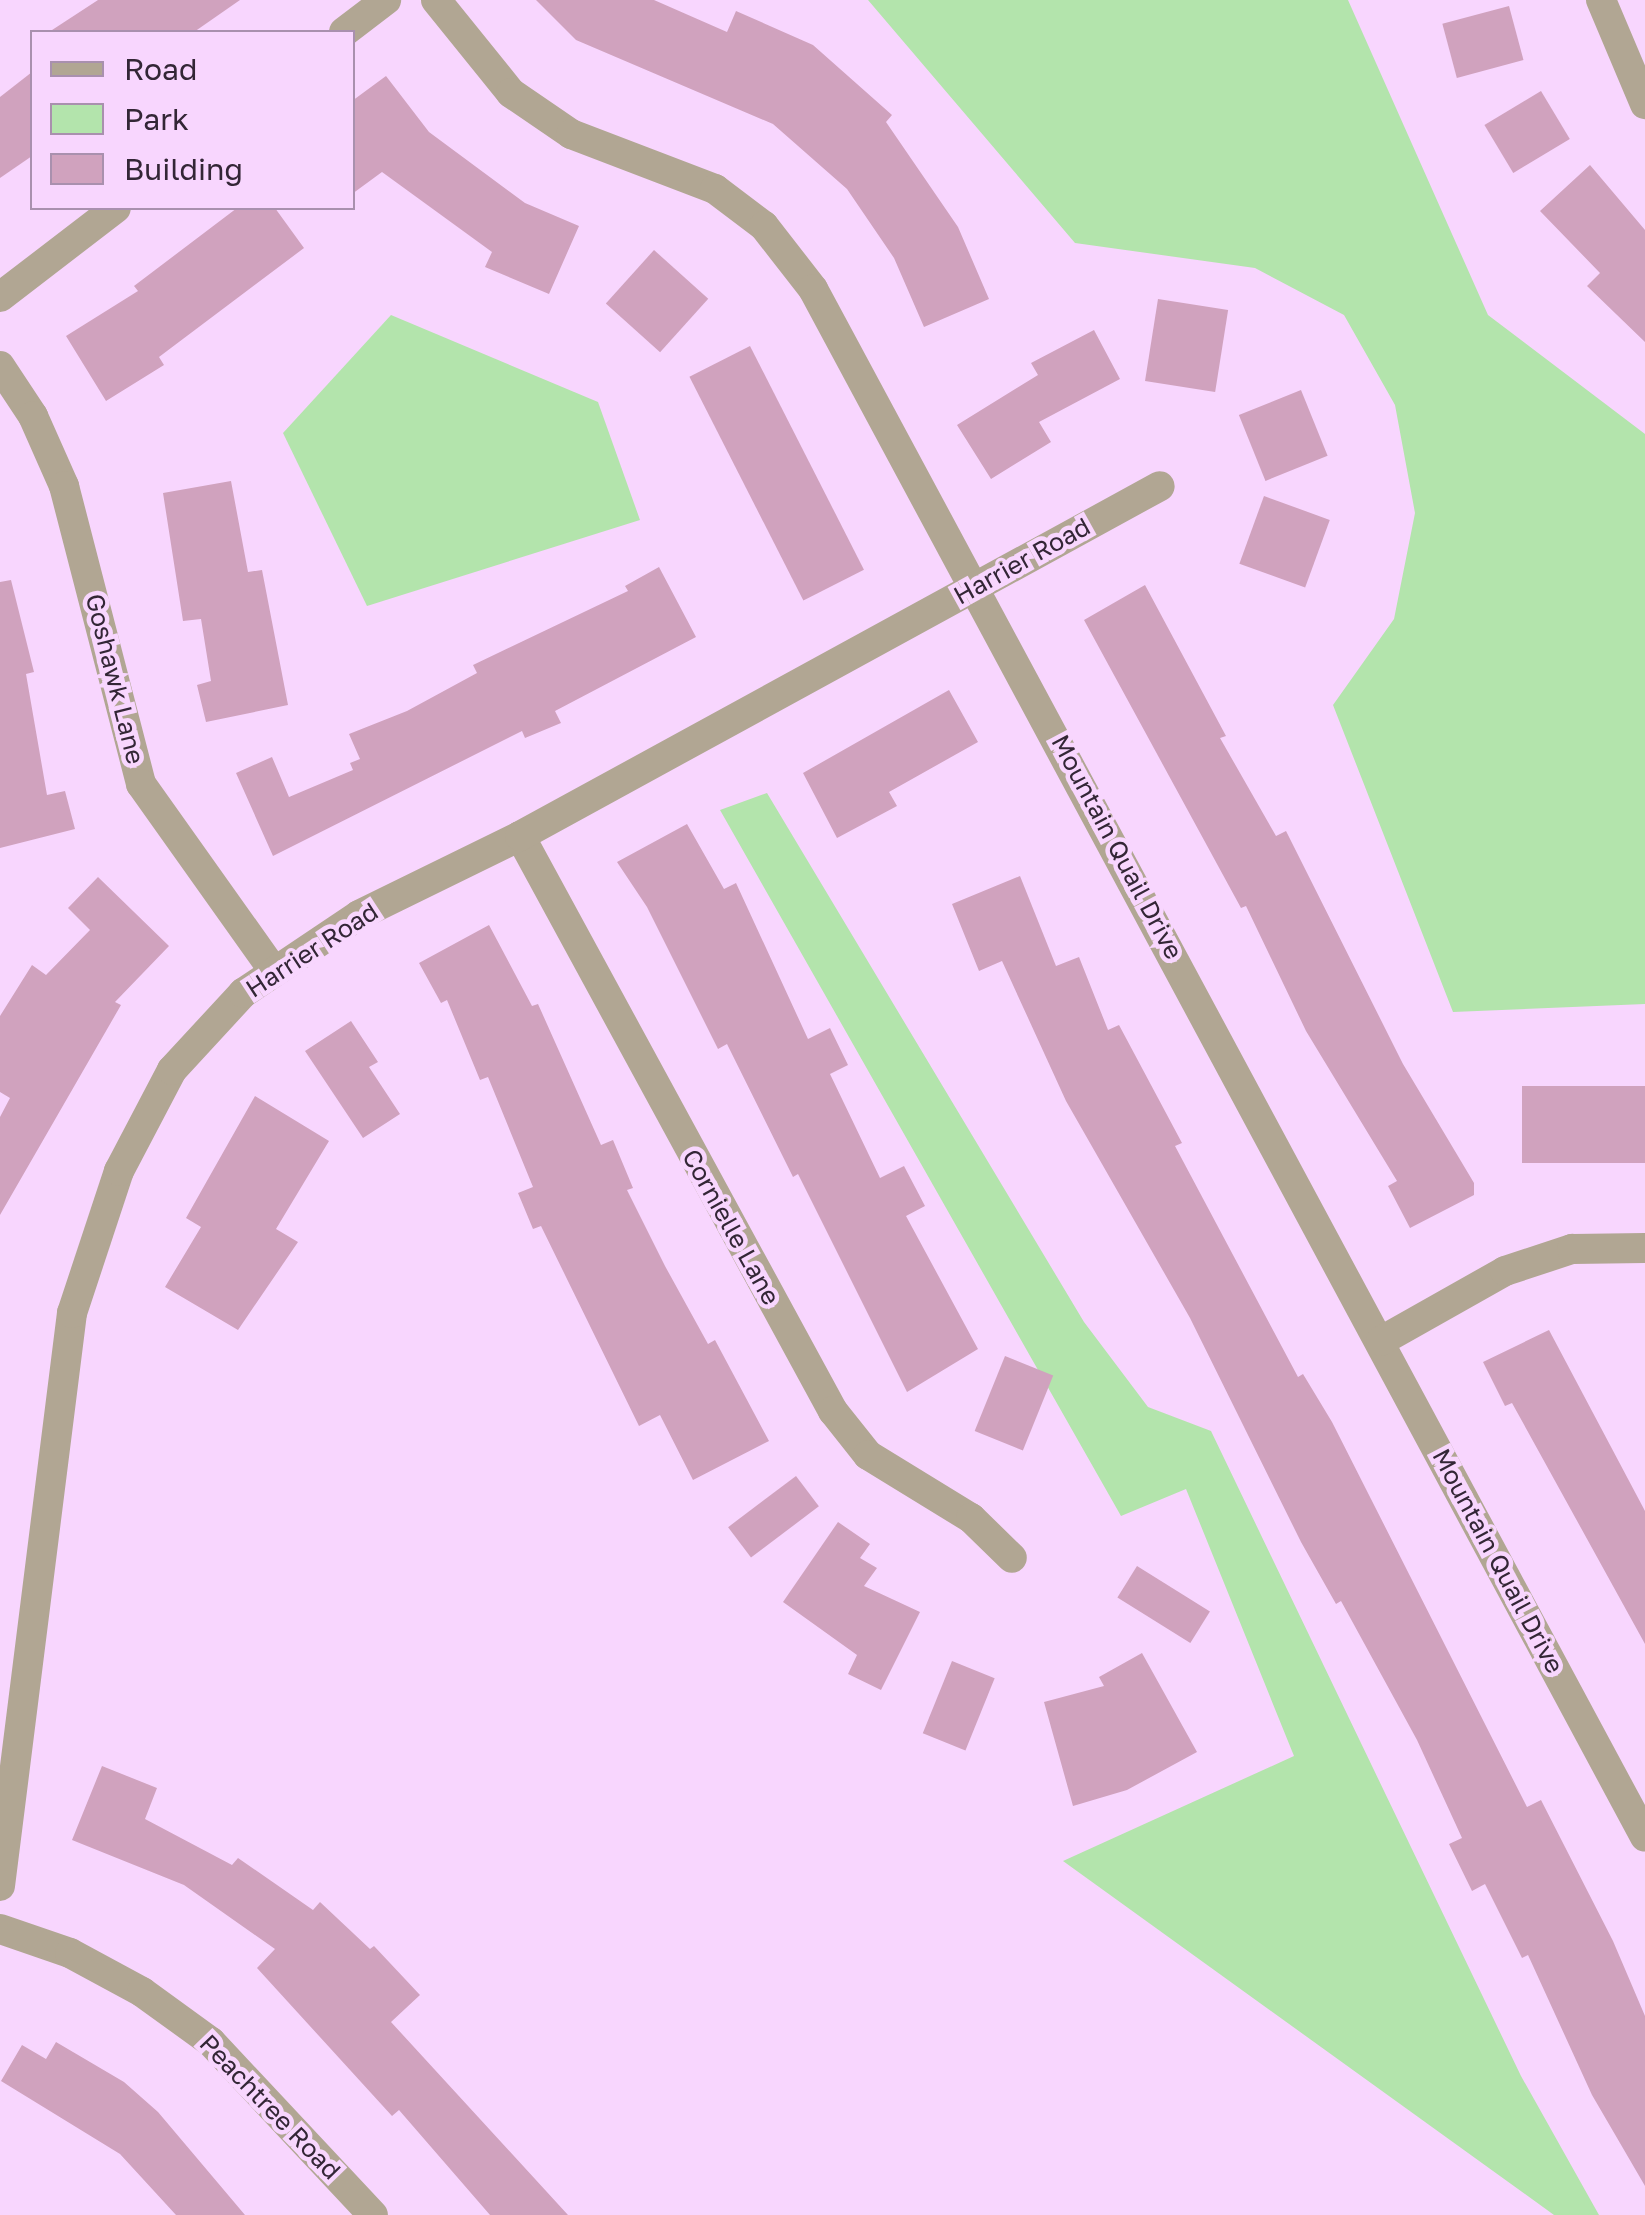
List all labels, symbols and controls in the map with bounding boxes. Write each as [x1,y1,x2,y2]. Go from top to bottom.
legend [30,30,355,210]
text: Road [124,51,198,87]
text: Park [124,101,189,137]
text: Building [124,151,243,187]
street label: Harrier Road [949,511,1095,611]
street label: Goshawk Lane [79,591,151,767]
street label: Mountain Quail Drive [1045,730,1189,964]
street label: Harrier Road [240,896,384,1004]
street label: Cornielle Lane [676,1144,786,1310]
street label: Mountain Quail Drive [1426,1444,1570,1678]
street label: Peachtree Road [193,2028,347,2186]

